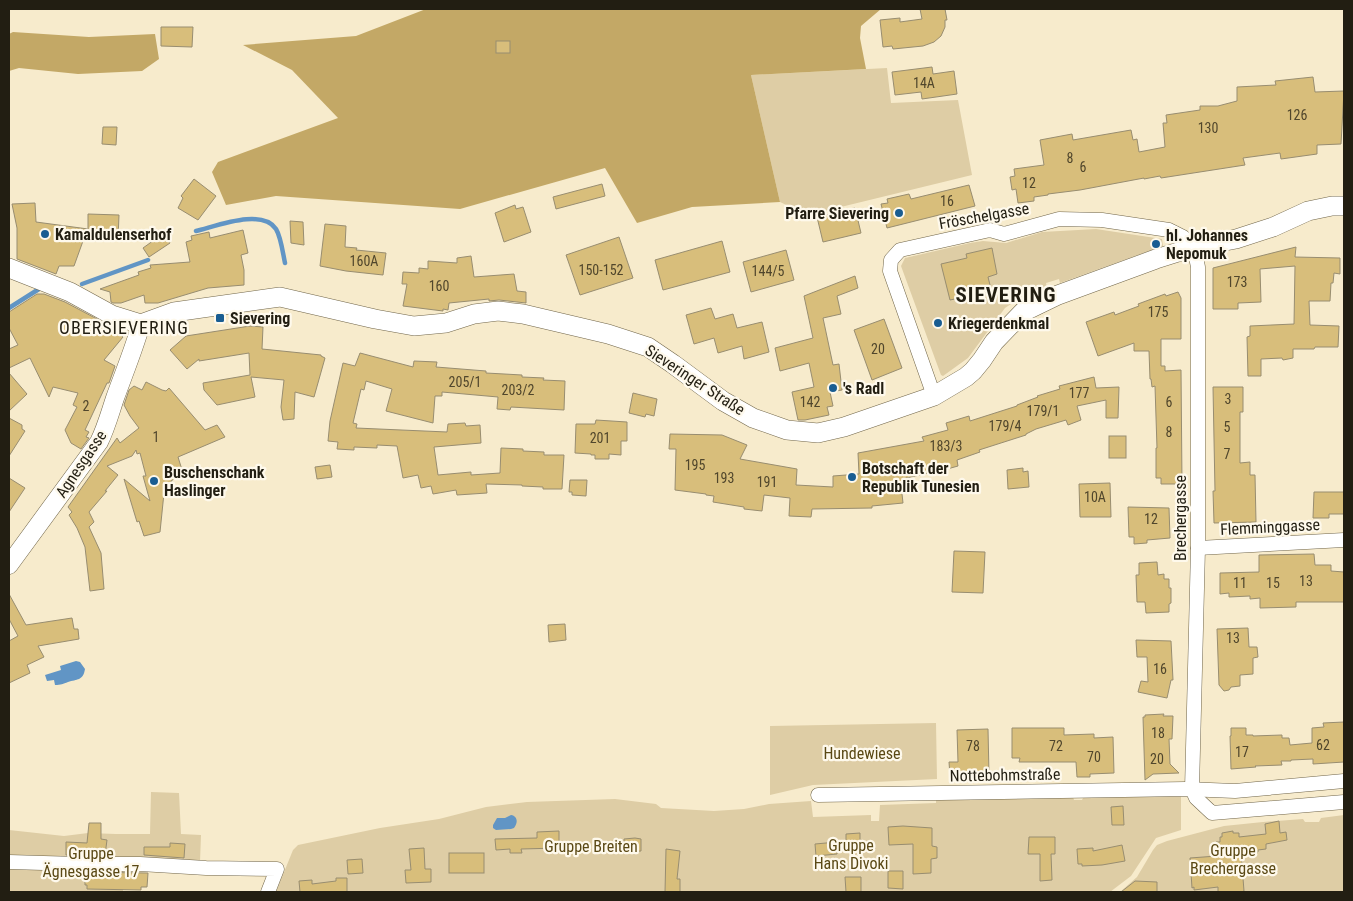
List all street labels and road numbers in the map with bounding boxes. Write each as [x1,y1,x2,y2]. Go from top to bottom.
street label: Fröschelgasse [937,199,1031,233]
street label: Sieveringer Straße [642,341,748,419]
street label: Agnesgasse [52,427,110,501]
street label: Brechergasse [1171,475,1190,561]
street label: Flemminggasse [1220,515,1320,539]
street label: Nottebohmstraße [949,765,1061,785]

